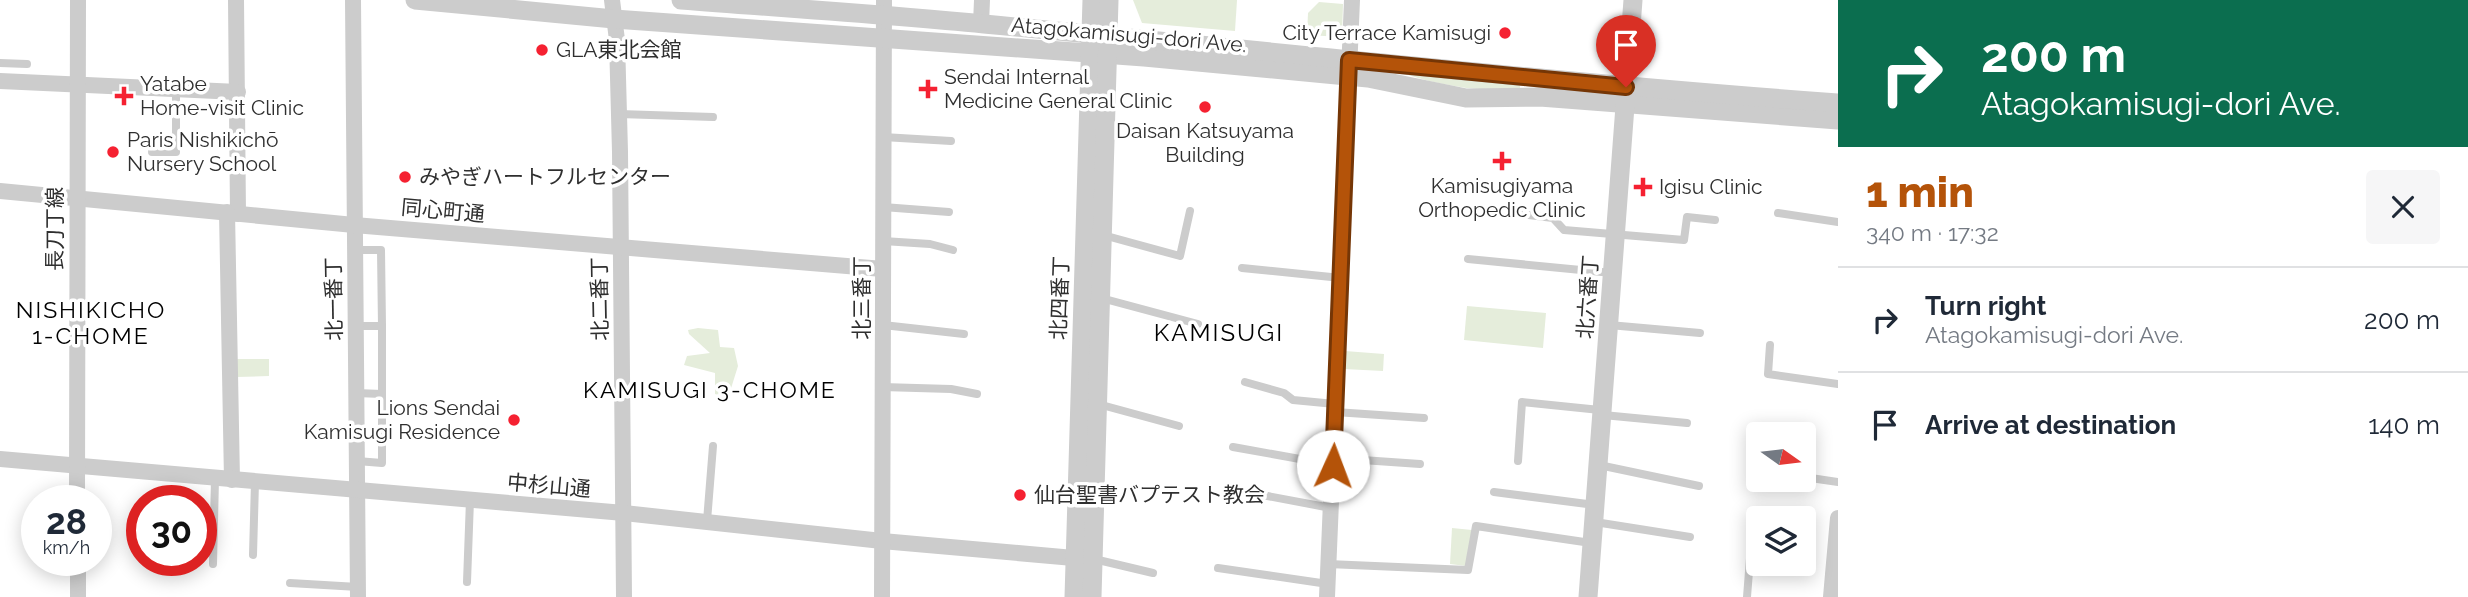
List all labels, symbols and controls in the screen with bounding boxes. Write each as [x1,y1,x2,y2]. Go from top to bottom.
street label: Atagokamisugi-dori Ave. [1010,12,1248,57]
pin [1596,15,1656,87]
place label: City Terrace Kamisugi [1282,20,1491,45]
marker: City Terrace Kamisugi [1497,25,1513,41]
icon: arrive [1607,26,1645,64]
text: 200 m [1981,26,2126,83]
icon: right [1866,28,1957,119]
place label: GLA東北会館 [556,37,681,62]
marker: GLA東北会館 [534,42,550,58]
place label: Sendai Internal Medicine General Clinic [944,64,1172,113]
place label: Yatabe Home-visit Clinic [140,71,304,120]
marker: Sendai Internal Medicine General Clinic [918,79,938,99]
text: Atagokamisugi-dori Ave. [1981,85,2341,122]
marker: Yatabe Home-visit Clinic [114,86,134,106]
marker: Daisan Katsuyama Building [1197,99,1213,115]
place label: Daisan Katsuyama Building [1116,118,1294,167]
place label: Paris Nishikichō Nursery School [127,127,279,176]
marker: Paris Nishikichō Nursery School [105,144,121,160]
marker: Kamisugiyama Orthopedic Clinic [1492,151,1512,171]
place label: みやぎハートフルセンター [419,164,671,189]
text: 1 min [1866,168,1974,217]
marker: みやぎハートフルセンター [397,169,413,185]
button: close [2366,170,2440,244]
place label: Kamisugiyama Orthopedic Clinic [1418,173,1586,222]
place label: Igisu Clinic [1659,174,1763,199]
marker: Igisu Clinic [1633,177,1653,197]
street label: 長刀丁線 [42,187,67,271]
street label: 同心町通 [400,194,486,227]
text: 340 m · 17:32 [1866,219,1999,246]
street label: 北六番丁 [1572,254,1603,340]
street label: 北三番丁 [849,256,874,340]
street label: 北四番丁 [1046,256,1073,340]
street label: 北一番丁 [320,257,347,341]
street label: 北二番丁 [586,257,613,341]
text: Turn right [1925,291,2046,321]
district label: NISHIKICHO 1-CHOME [16,296,166,349]
icon: right [1866,301,1904,339]
text: 200 m [2364,305,2440,335]
district label: KAMISUGI [1154,318,1284,347]
text: Atagokamisugi-dori Ave. [1925,321,2183,348]
district label: KAMISUGI 3-CHOME [583,376,837,403]
place label: Lions Sendai Kamisugi Residence [304,395,500,444]
icon: arrive [1866,406,1904,444]
text: Arrive at destination [1925,410,2176,440]
text: 140 m [2368,410,2440,440]
marker: Lions Sendai Kamisugi Residence [506,412,522,428]
north arrow [1746,422,1816,492]
map controls [1746,422,1816,576]
position arrow [1296,429,1370,503]
street label: 中杉山通 [506,469,592,502]
place label: 仙台聖書バプテスト教会 [1034,482,1265,507]
speed limit sign: 30 [126,485,217,576]
marker: 仙台聖書バプテスト教会 [1012,487,1028,503]
text: 28 [46,501,87,542]
button: layers [1746,506,1816,576]
text: km/h [43,537,90,558]

